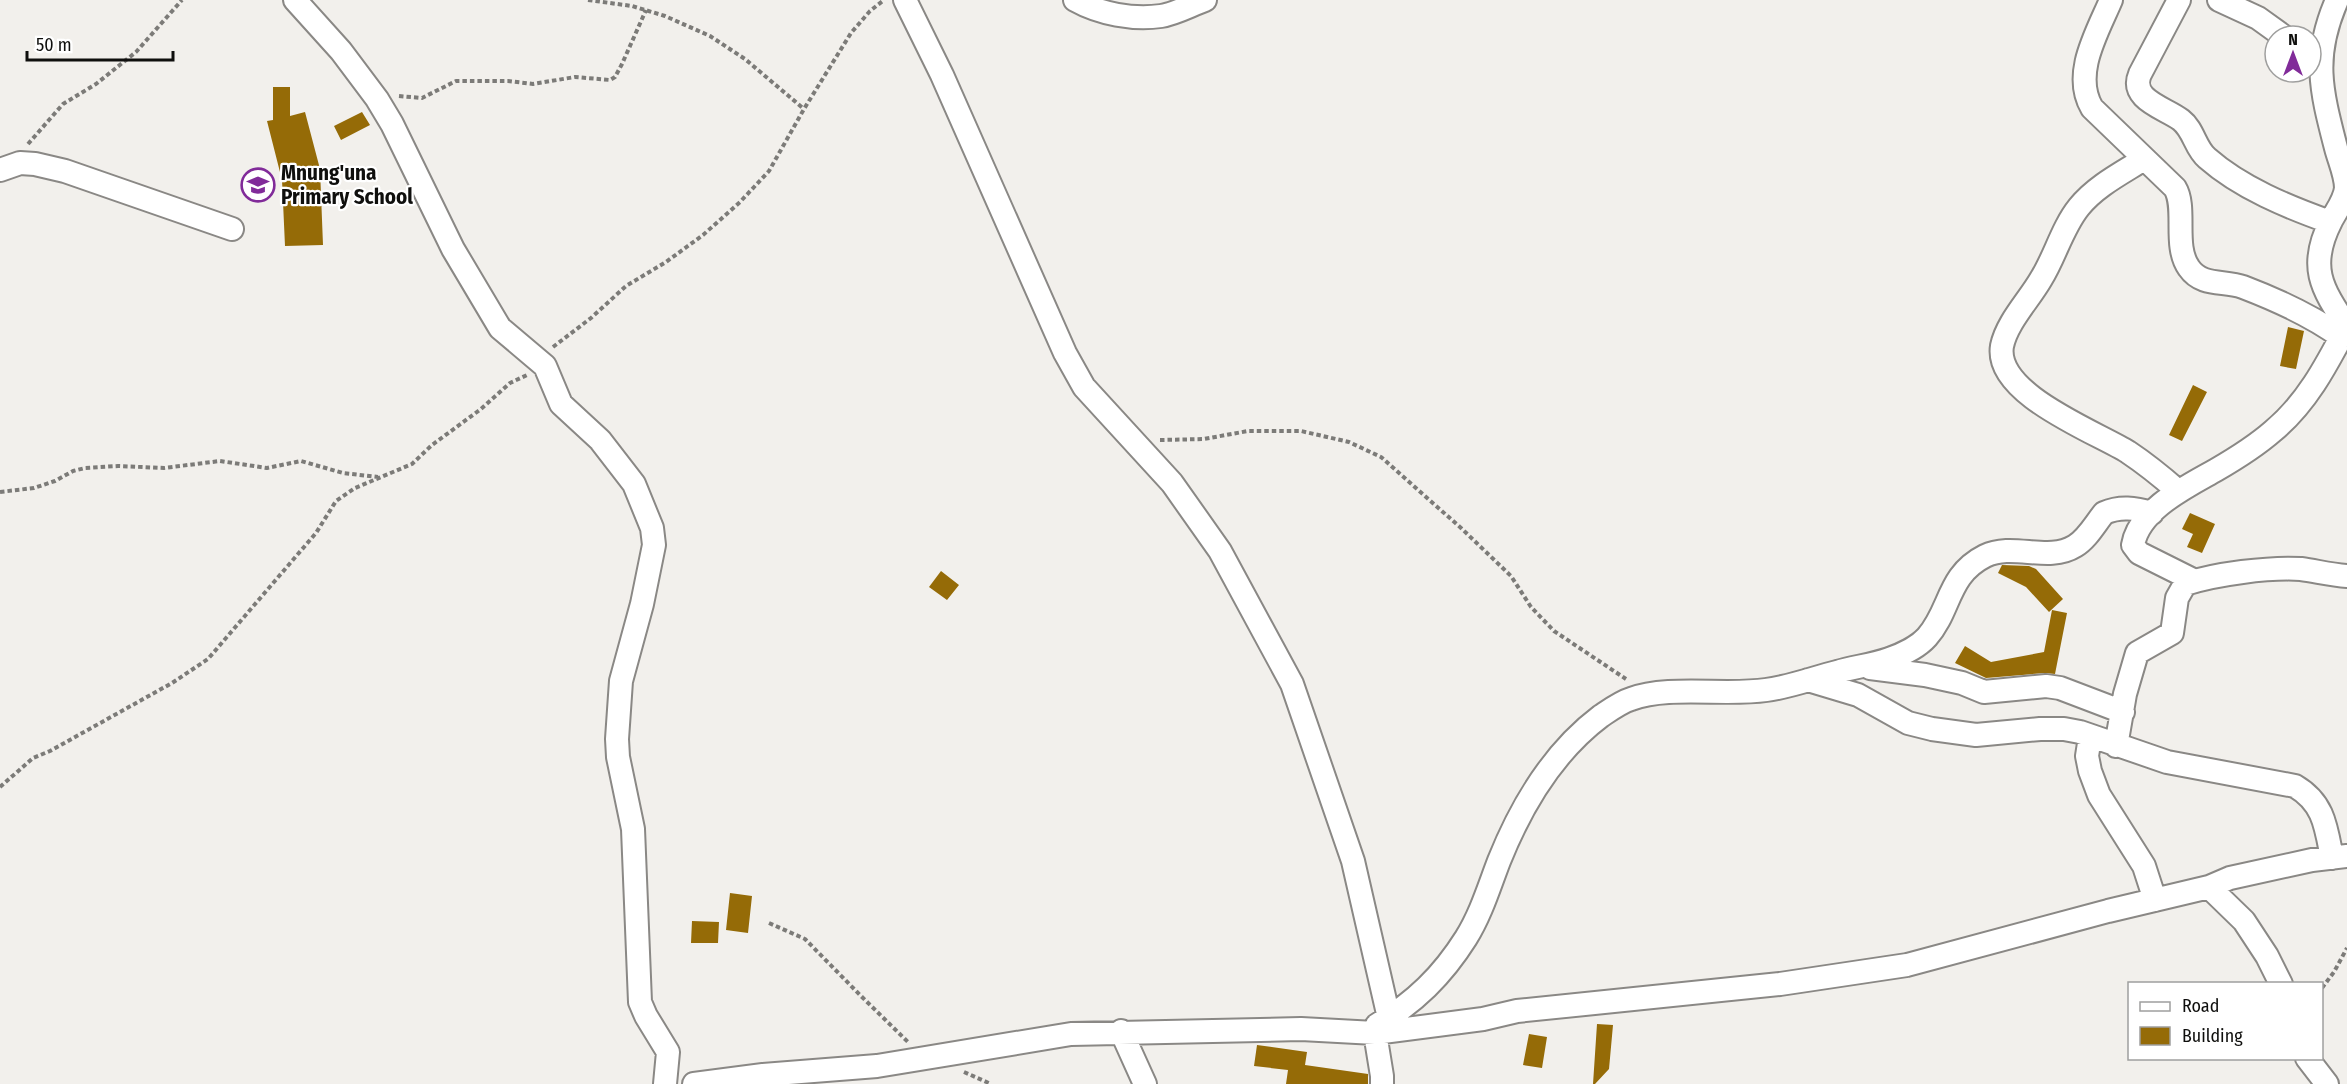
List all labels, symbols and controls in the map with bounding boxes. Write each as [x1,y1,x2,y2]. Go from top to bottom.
scale bar [27,24,172,62]
north arrow [2263,24,2323,84]
text: N [2288,30,2298,49]
text: 50 m [36,34,72,56]
place label: Mnung'una Primary School [281,160,413,210]
school or university icon: Mnung'una Primary School [240,167,276,203]
legend [2128,982,2323,1060]
text: Road [2182,995,2219,1017]
text: Building [2182,1025,2243,1047]

